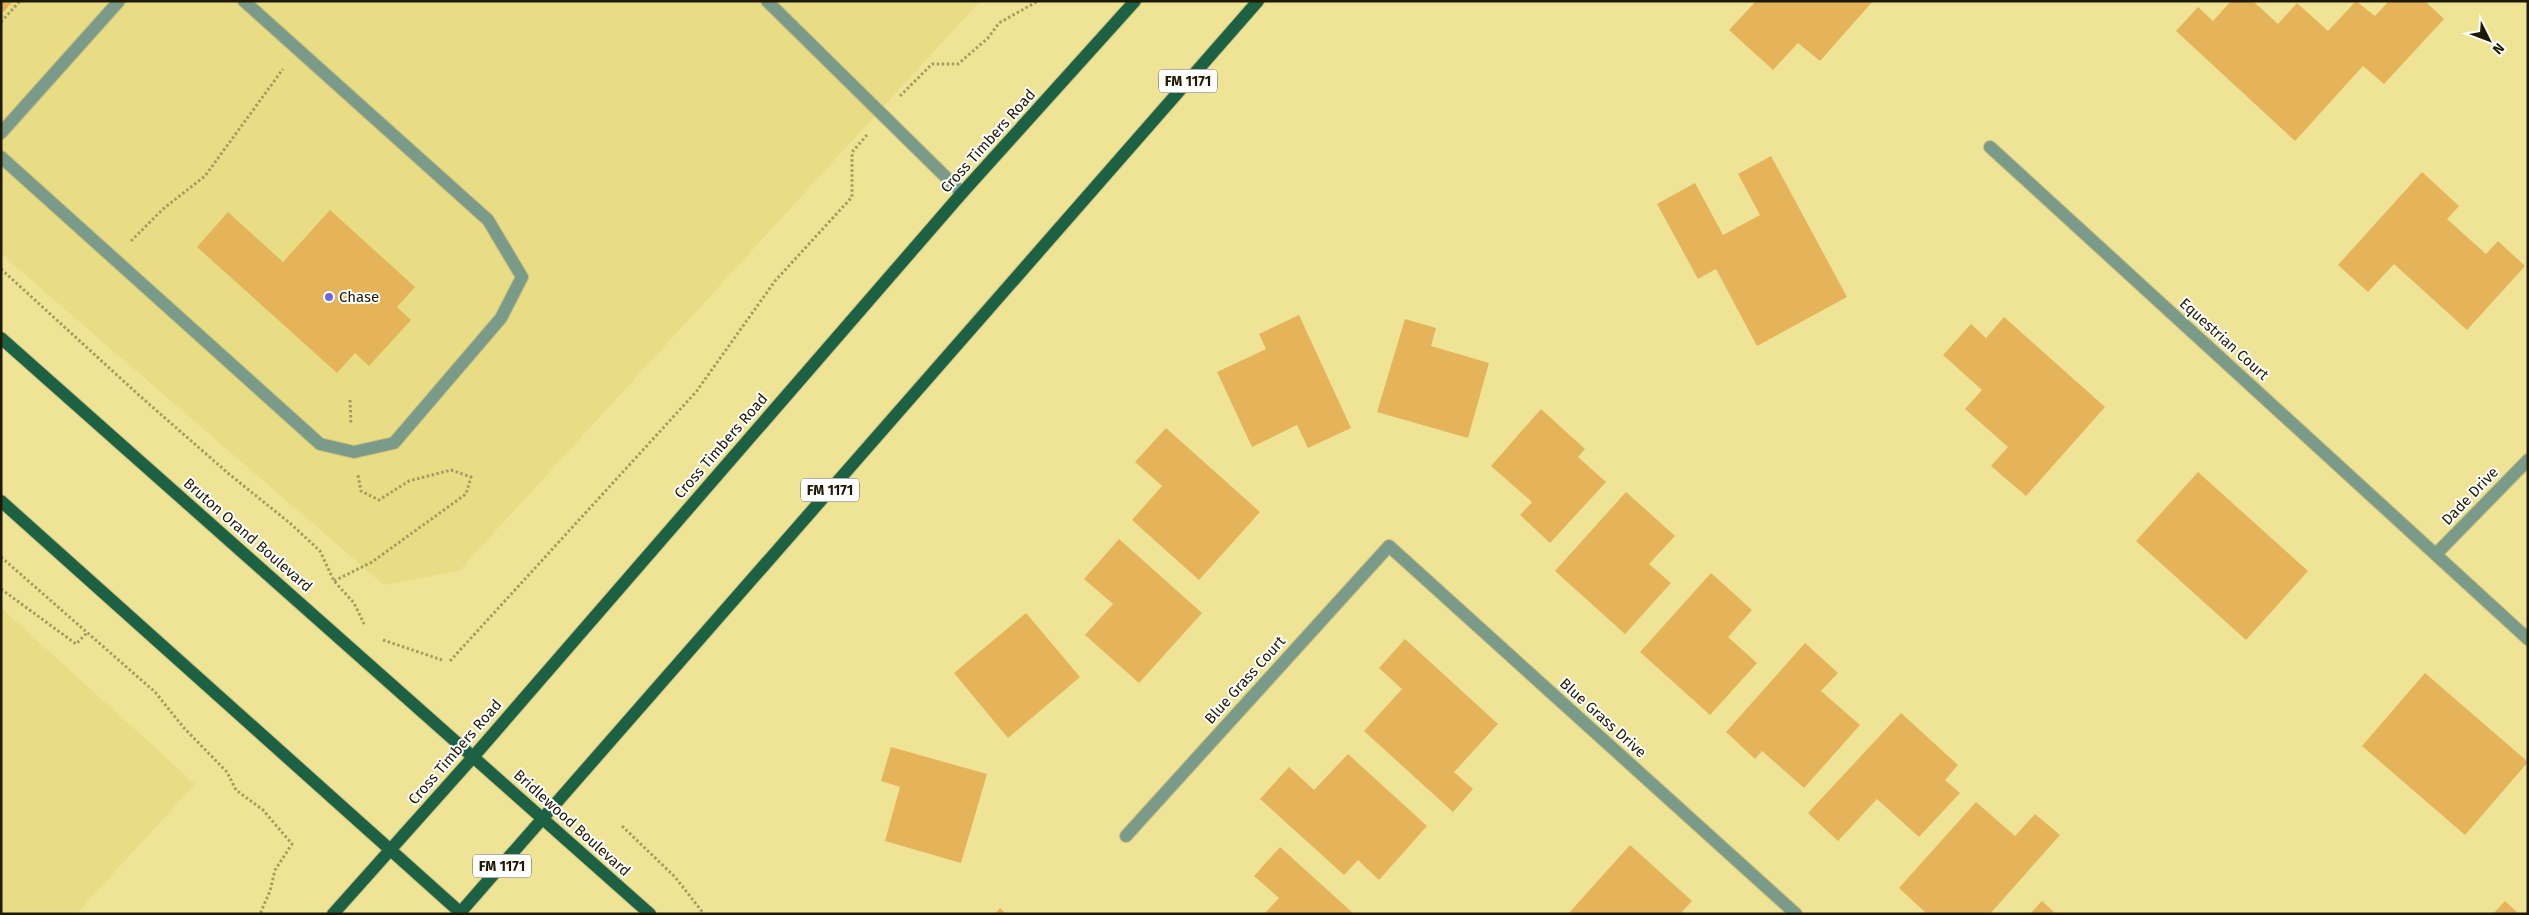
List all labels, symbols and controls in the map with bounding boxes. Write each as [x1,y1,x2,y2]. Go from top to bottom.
north arrow [2464,15,2514,65]
text: N [2489,39,2508,58]
road number: FM 1171 [1159,70,1217,92]
street label: Cross Timbers Road [937,85,1039,197]
place label: Chase [339,288,379,306]
marker: Chase [323,291,335,303]
street label: Equestrian Court [2176,294,2273,384]
street label: Cross Timbers Road [671,390,771,502]
street label: Dade Drive [2438,463,2502,529]
street label: Bruton Orand Boulevard [180,474,316,596]
road number: FM 1171 [801,478,859,502]
street label: Blue Grass Court [1201,632,1289,728]
street label: Blue Grass Drive [1556,674,1650,762]
street label: Cross Timbers Road [405,696,505,808]
street label: Bridlewood Boulevard [510,766,634,880]
road number: FM 1171 [473,854,531,878]

